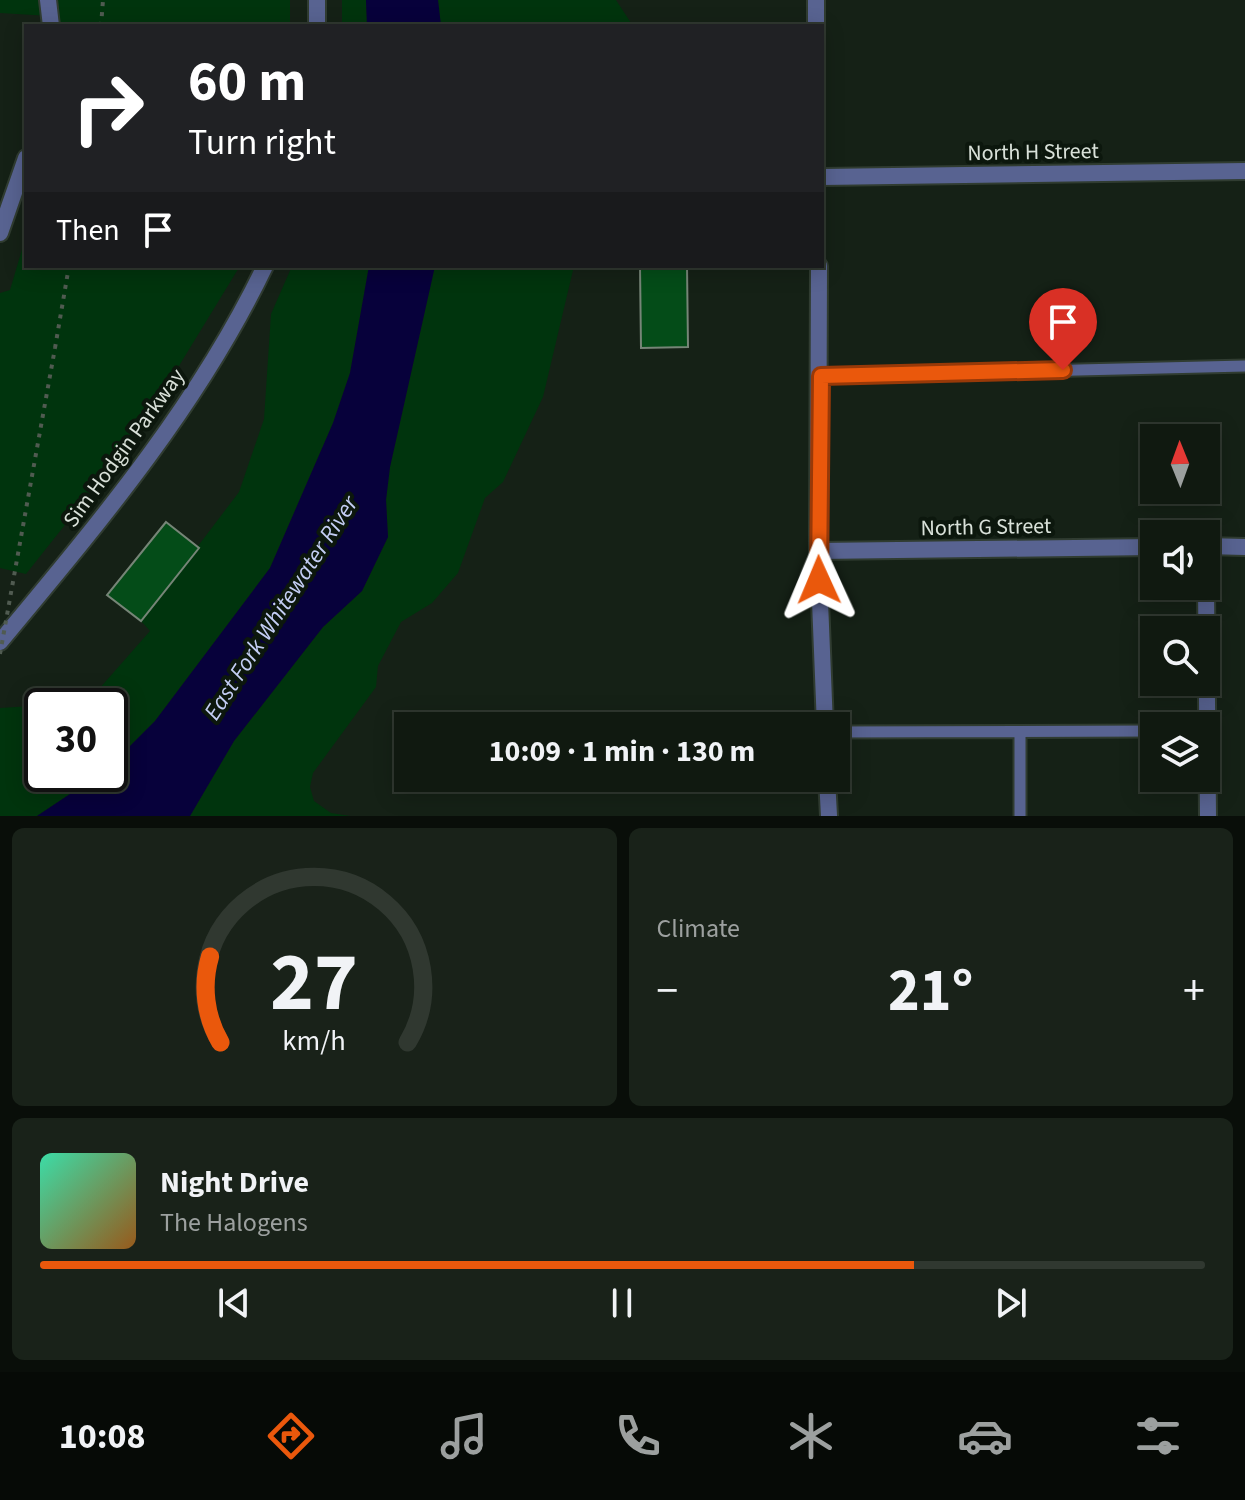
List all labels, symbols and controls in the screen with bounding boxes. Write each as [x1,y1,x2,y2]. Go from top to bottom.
text: 60 m [188,43,306,122]
icon: right [56,56,160,160]
text: Turn right [188,117,336,168]
street label: North H Street [967,135,1100,169]
icon: arrive [136,208,180,252]
text: Then [56,209,120,252]
pin [1029,288,1097,370]
icon: arrive [1041,300,1085,344]
street label: Sim Hodgin Parkway [55,361,193,534]
north arrow [1140,424,1220,504]
map controls [1140,424,1220,792]
water label: East Fork Whitewater River [195,487,368,727]
street label: North G Street [920,510,1052,544]
button: sound [1140,520,1220,600]
position arrow [777,538,861,622]
button: search [1140,616,1220,696]
speed limit sign: 30 [24,688,128,792]
button: layers [1140,712,1220,792]
text: 10:09 · 1 min · 130 m [489,730,755,773]
text: Climate [657,910,740,947]
text: 27 [270,924,358,1042]
text: 21° [888,949,973,1034]
text: − [657,960,678,1023]
text: + [1183,960,1205,1023]
text: km/h [283,1021,346,1061]
text: Night Drive [160,1161,309,1204]
text: The Halogens [160,1204,308,1241]
icon: previous [212,1281,256,1325]
icon: pause [600,1281,644,1325]
icon: next [989,1281,1033,1325]
icon: directions [263,1408,319,1464]
icon: music [436,1408,492,1464]
icon: phone [610,1408,666,1464]
icon: climate [783,1408,839,1464]
icon: car [957,1408,1013,1464]
icon: filters [1130,1408,1186,1464]
text: 10:08 [59,1411,146,1462]

